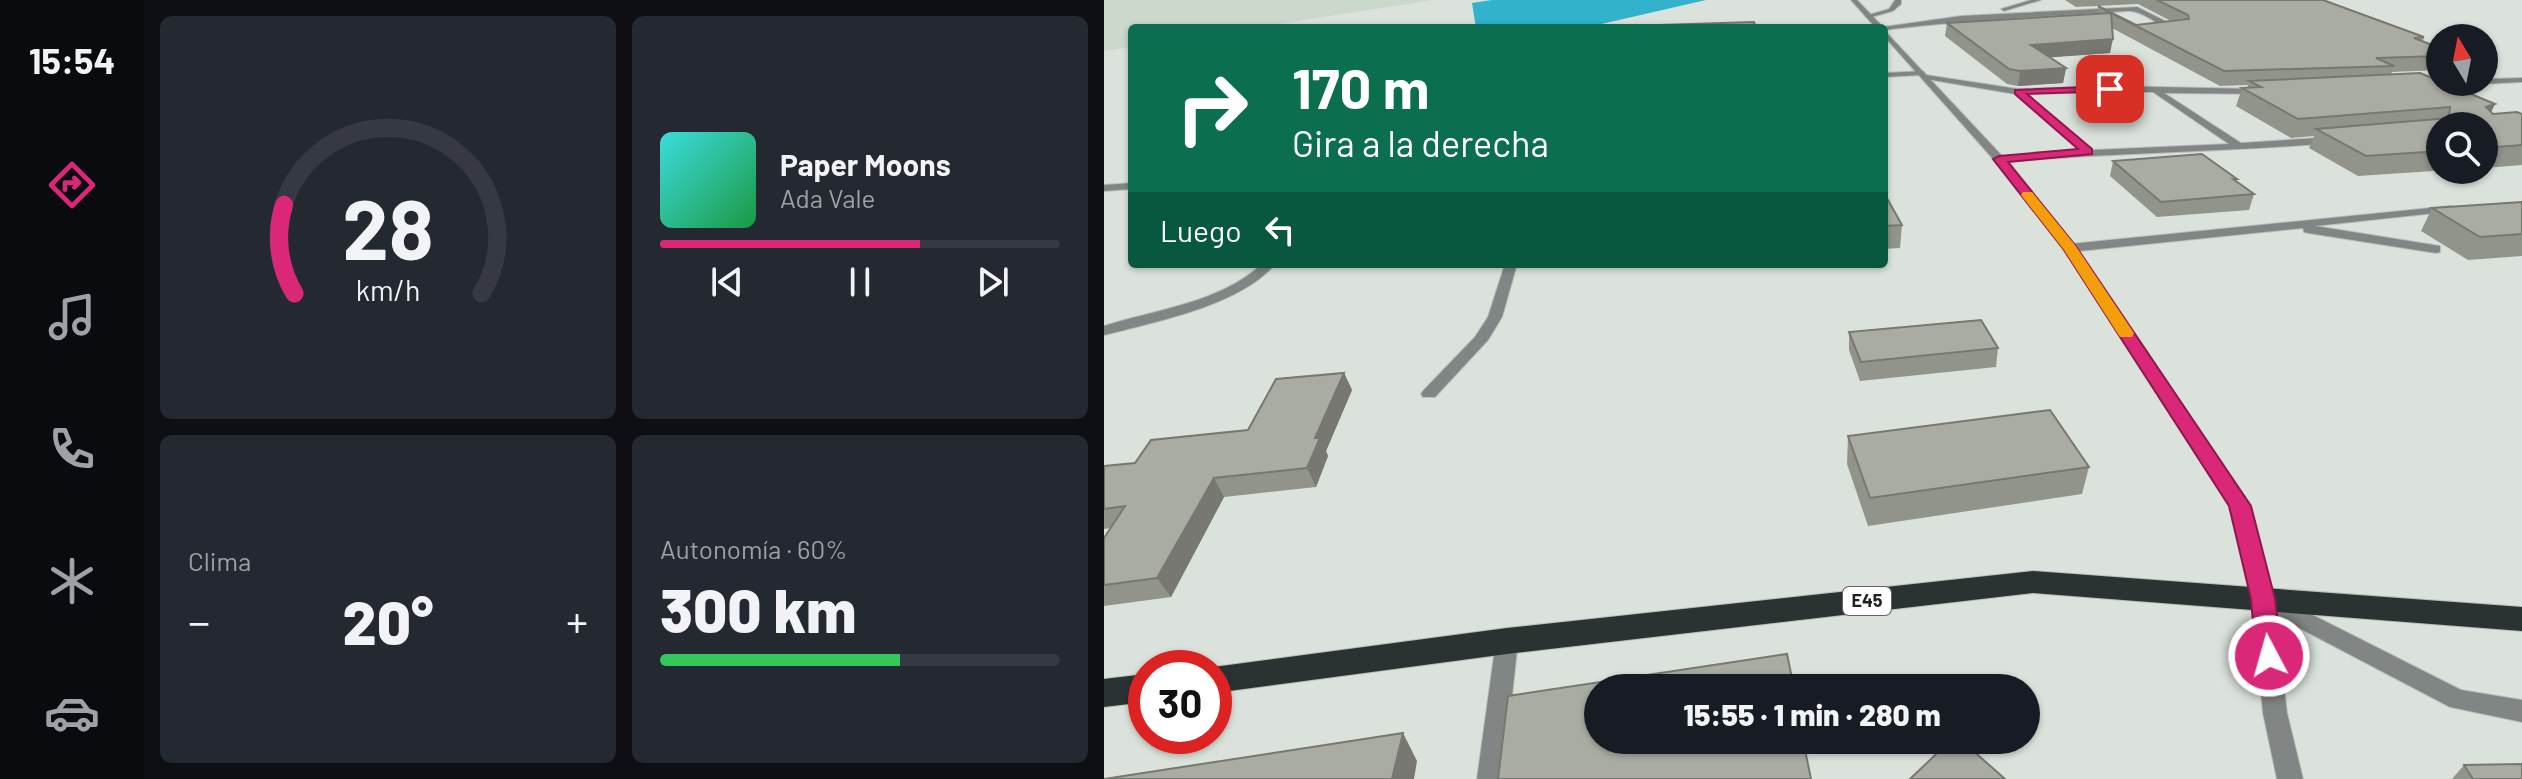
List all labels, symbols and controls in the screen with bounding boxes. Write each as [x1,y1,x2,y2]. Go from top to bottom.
north arrow [2426,24,2498,96]
map controls [2426,24,2498,184]
text: 15:54 [29,38,115,81]
text: 170 m [1292,53,1429,120]
pin [2076,55,2144,123]
icon: right [1160,56,1264,160]
icon: arrive [2088,67,2132,111]
button: search [2426,112,2498,184]
text: Gira a la derecha [1292,121,1549,164]
text: Paper Moons [780,146,951,182]
icon: directions [44,157,100,213]
text: 28 [342,176,434,276]
text: Ada Vale [780,182,875,213]
icon: left [1258,208,1302,252]
text: Luego [1160,212,1242,248]
icon: previous [705,260,749,304]
icon: pause [838,260,882,304]
icon: next [971,260,1015,304]
text: km/h [356,272,420,307]
icon: music [44,289,100,345]
icon: phone [44,421,100,477]
text: Autonomía · 60% [660,533,847,564]
text: Clima [188,545,251,576]
icon: climate [44,553,100,609]
text: 300 km [660,573,857,645]
text: 20° [343,585,433,657]
road number: E45 [1843,587,1891,615]
text: − [188,594,210,647]
text: + [566,594,588,647]
position arrow [2227,614,2311,698]
speed limit sign: 30 [1128,650,1232,754]
icon: car [44,685,100,741]
text: 15:55 · 1 min · 280 m [1683,696,1941,732]

